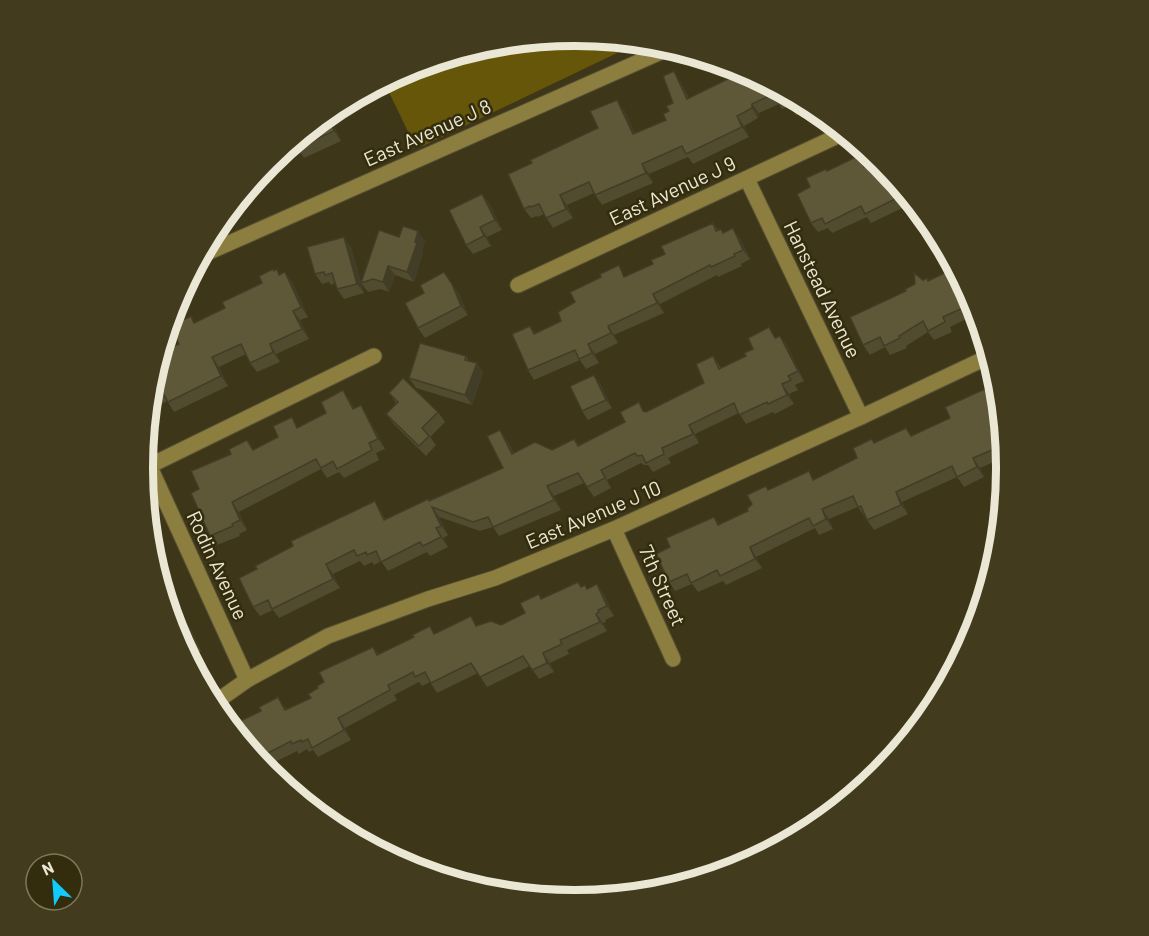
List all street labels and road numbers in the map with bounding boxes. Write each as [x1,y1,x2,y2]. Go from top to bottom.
street label: East Avenue J 8 [360,93,494,171]
street label: East Avenue J 9 [605,150,739,230]
street label: Hanstead Avenue [779,216,867,362]
street label: East Avenue J 10 [522,475,664,553]
street label: Rodin Avenue [182,507,254,623]
street label: 7th Street [635,541,691,629]

